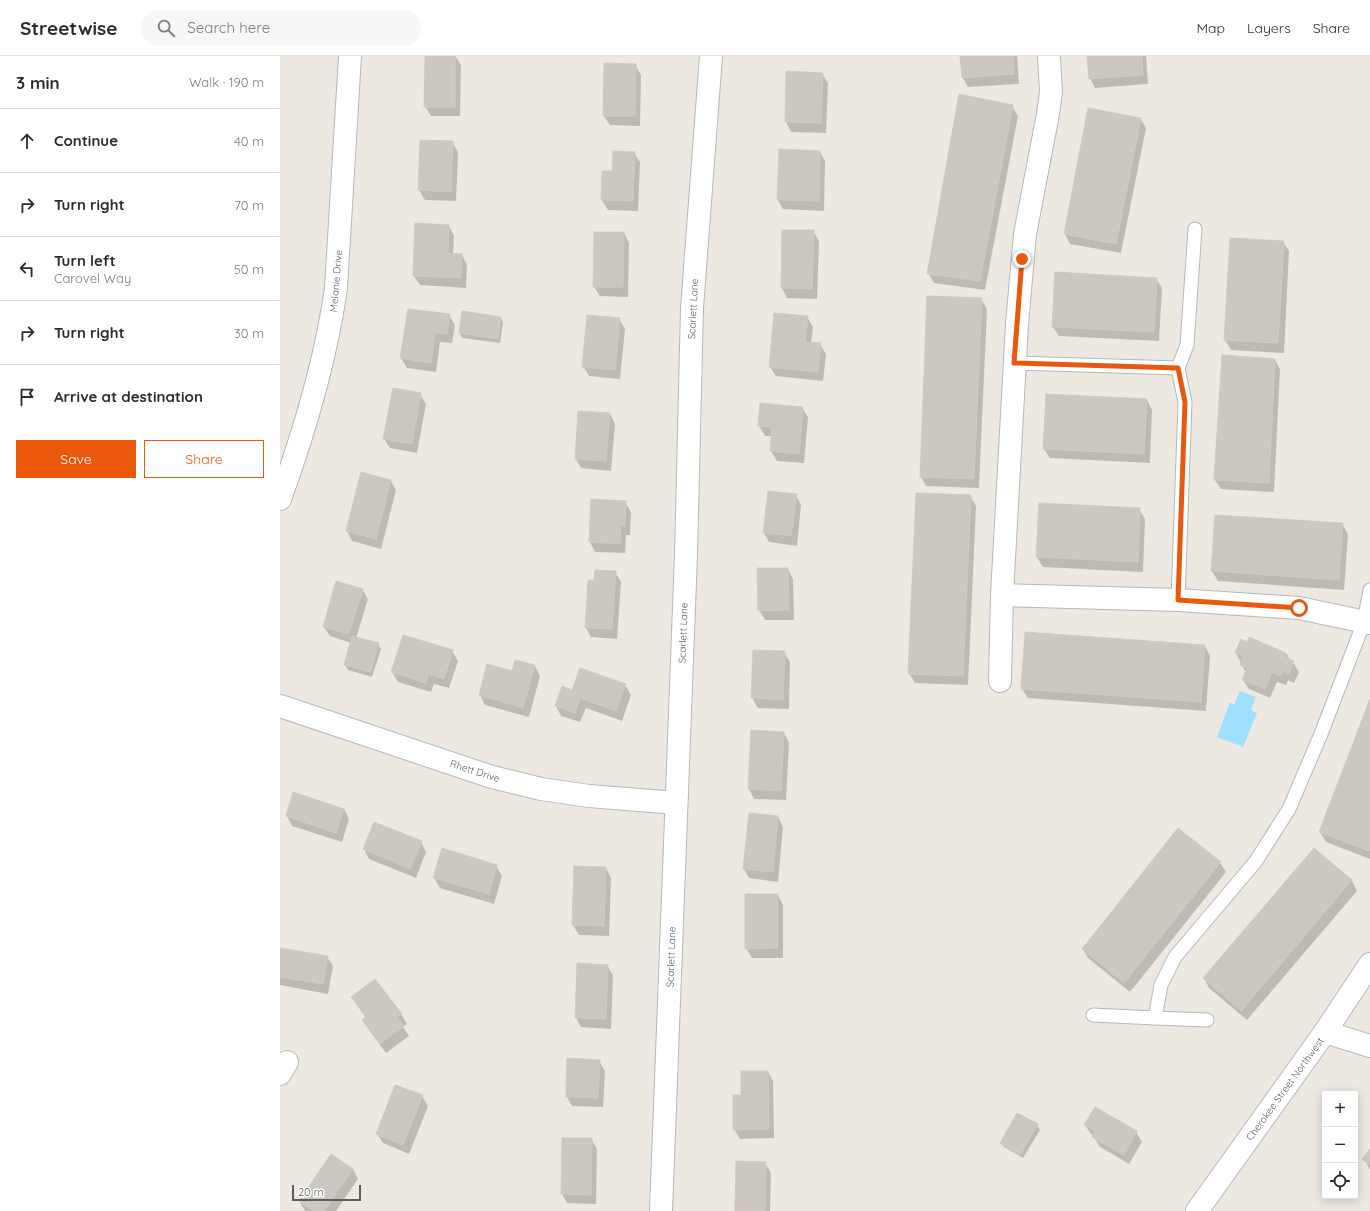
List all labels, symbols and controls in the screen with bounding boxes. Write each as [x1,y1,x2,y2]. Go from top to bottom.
search box [141,10,421,46]
text: Streetwise [20,16,117,40]
icon: search [155,17,177,39]
text: Search here [187,18,270,37]
text: Map [1196,19,1225,37]
text: Layers [1247,19,1291,37]
text: Share [1313,19,1350,37]
text: 3 min [16,72,60,93]
text: Walk · 190 m [189,74,264,90]
icon: ahead [16,130,38,152]
text: Continue [54,131,118,150]
text: 40 m [234,133,264,149]
icon: right [16,194,38,216]
text: Turn right [54,195,125,214]
text: 70 m [234,197,264,213]
street label: Melanie Drive [327,249,345,313]
route end [1013,250,1031,268]
text: Turn left [54,251,116,270]
icon: left [16,258,38,280]
text: 50 m [234,261,264,277]
text: Carovel Way [54,270,131,286]
street label: Scarlett Lane [685,278,701,340]
icon: right [16,322,38,344]
text: Turn right [54,323,125,342]
text: 30 m [234,325,264,341]
icon: arrive [16,386,38,408]
text: Arrive at destination [54,387,203,406]
button: Save [16,440,136,478]
button: Share [144,440,264,478]
route start [1290,599,1308,617]
street label: Scarlett Lane [675,602,691,664]
street label: Rhett Drive [448,757,502,785]
street label: Scarlett Lane [663,926,679,988]
street label: Cherokee Street Northwest [1243,1034,1327,1143]
map controls [1322,1091,1358,1199]
button: + [1322,1091,1358,1127]
button: − [1322,1127,1358,1163]
button: locate [1322,1163,1358,1199]
scale bar [292,1183,361,1202]
text: 20 m [298,1185,324,1199]

